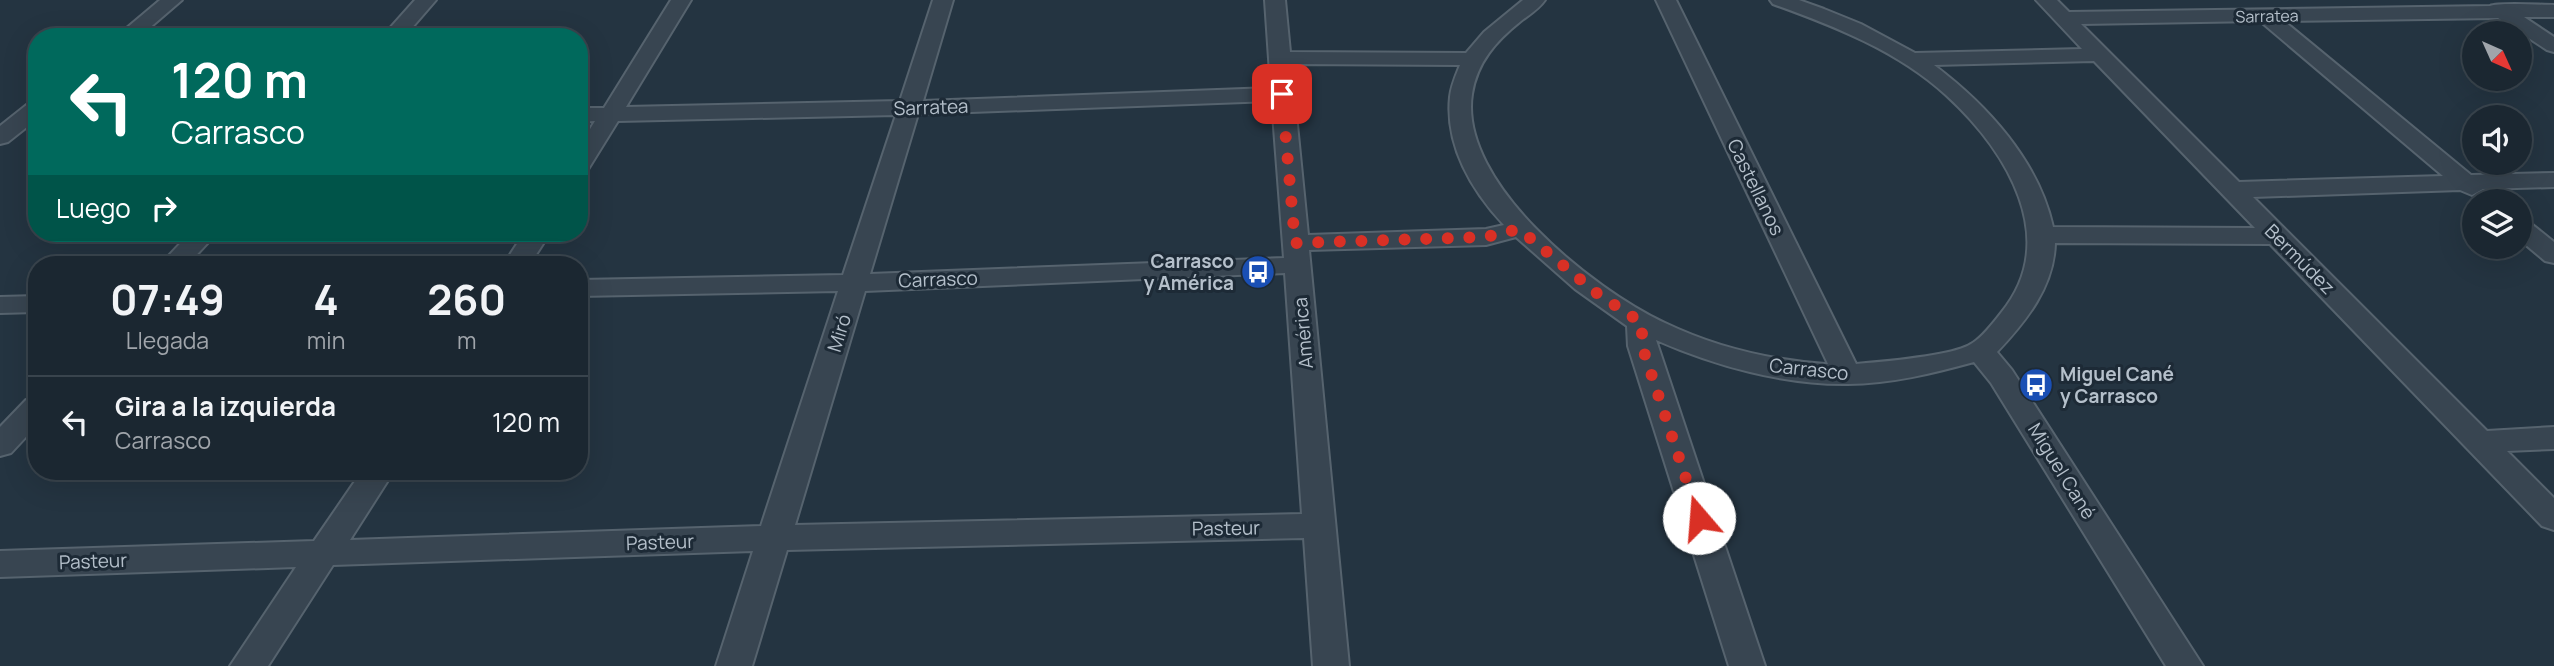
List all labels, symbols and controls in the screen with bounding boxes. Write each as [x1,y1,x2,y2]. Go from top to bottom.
street label: Sarratea [2235,4,2299,28]
north arrow [2462,21,2532,91]
map controls [2462,21,2532,259]
text: 120 m [171,46,308,113]
icon: left [56,56,147,147]
pin [1252,64,1312,124]
icon: arrive [1263,75,1301,113]
street label: Sarratea [893,93,969,121]
button: sound [2462,105,2532,175]
text: Carrasco [171,110,305,154]
street label: Castellanos [1721,134,1791,240]
icon: right [145,189,183,227]
button: layers [2462,189,2532,259]
text: Luego [56,190,131,226]
street label: Bermúdez [2259,218,2341,300]
place label: Carrasco y América [1144,248,1234,296]
bus stop icon: Carrasco y América [1239,253,1277,291]
street label: Carrasco [898,265,978,293]
text: 07:49 [110,270,225,328]
text: 4 [313,270,339,328]
text: 260 [427,270,506,328]
street label: América [1287,296,1319,370]
street label: Miró [821,311,857,355]
text: Llegada [126,324,209,356]
text: min [307,324,345,356]
text: m [457,324,476,356]
street label: Carrasco [1768,352,1850,386]
place label: Miguel Cané y Carrasco [2060,361,2174,409]
bus stop icon: Miguel Cané y Carrasco [2017,366,2055,404]
text: Gira a la izquierda [115,388,336,424]
icon: left [56,403,94,441]
text: 120 m [492,404,560,440]
street label: Miguel Cané [2022,418,2102,524]
text: Carrasco [115,424,211,456]
position arrow [1662,481,1736,555]
street label: Pasteur [1192,514,1260,542]
street label: Pasteur [626,528,695,556]
street label: Pasteur [59,547,128,575]

